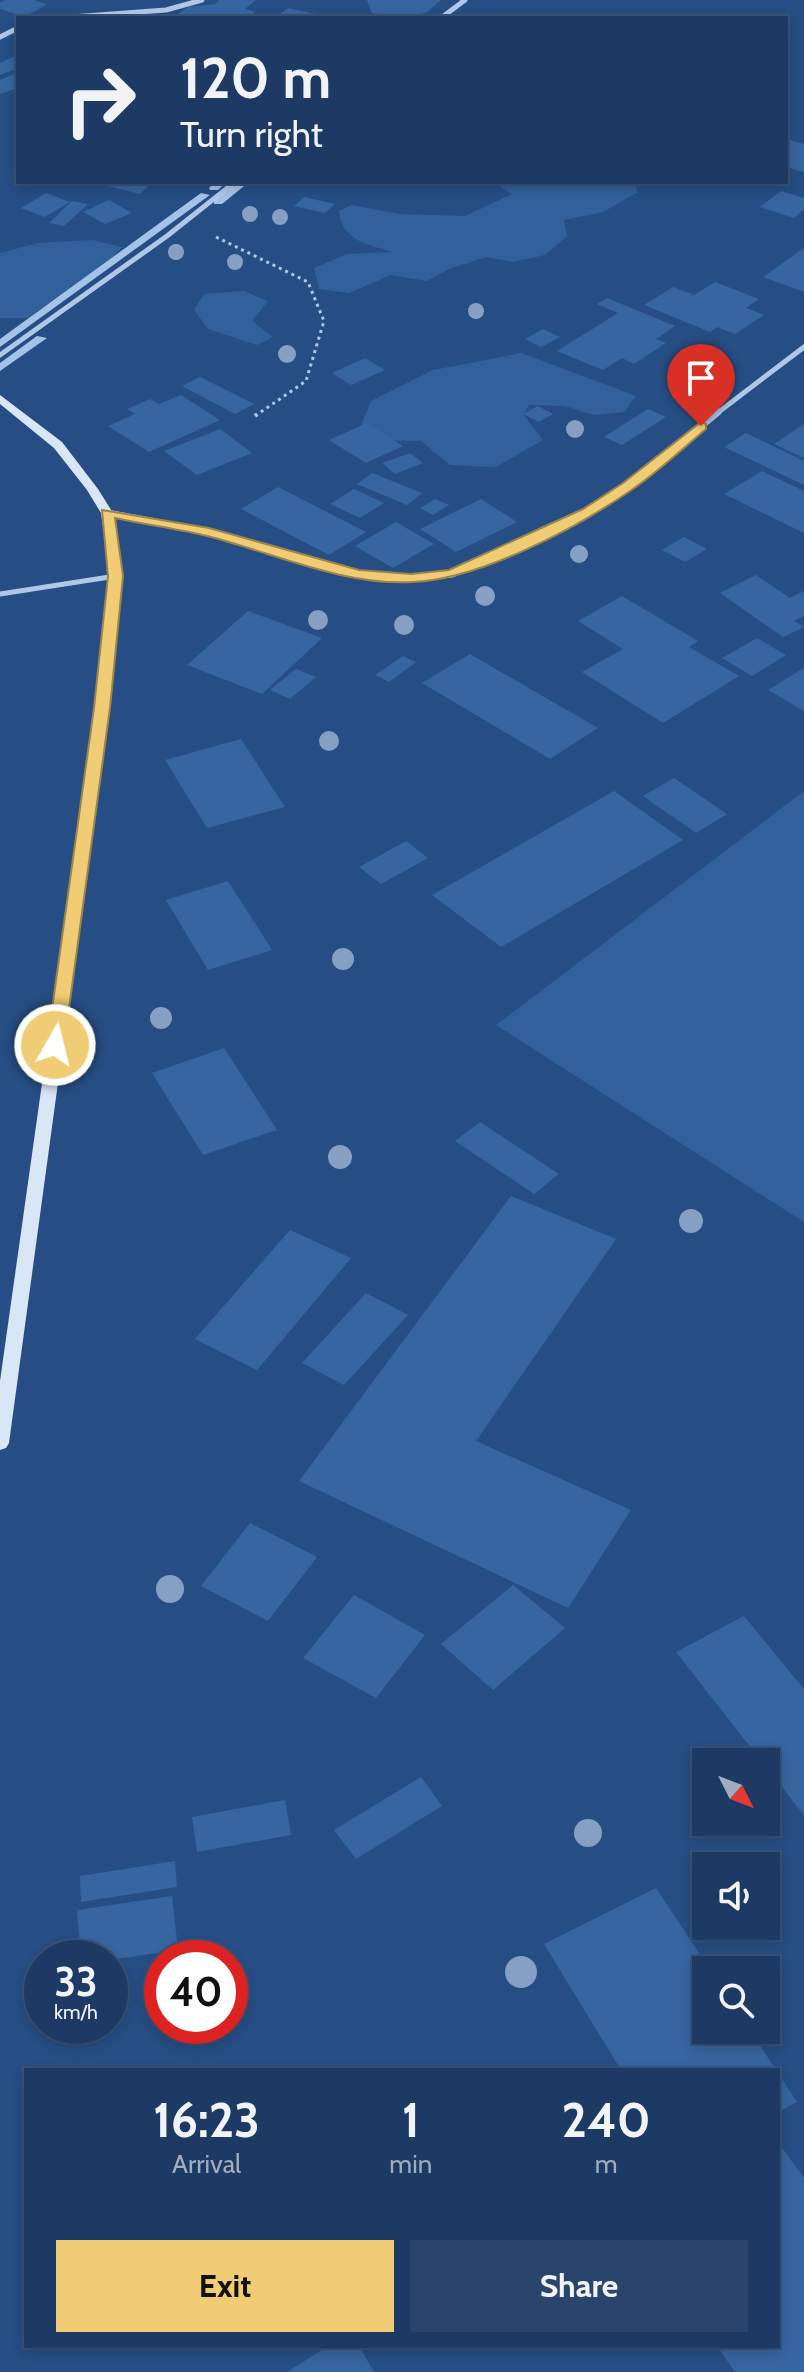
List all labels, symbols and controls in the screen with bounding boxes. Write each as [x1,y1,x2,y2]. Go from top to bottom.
text: 120 m [180,44,331,112]
icon: right [48,48,152,152]
text: Turn right [180,112,323,156]
pin [667,344,735,426]
icon: arrive [679,356,723,400]
position arrow [13,1003,97,1087]
north arrow [692,1748,780,1836]
map controls [692,1748,780,2044]
button: sound [692,1852,780,1940]
speed limit sign: 40 [144,1940,248,2044]
button: search [692,1956,780,2044]
text: 33 [54,1957,98,2006]
text: km/h [54,2000,98,2024]
text: 16:23 [153,2091,260,2149]
text: 1 [402,2091,420,2149]
text: 240 [562,2091,651,2149]
text: Arrival [172,2148,241,2180]
text: min [389,2148,432,2180]
text: m [595,2148,618,2180]
button: Exit [56,2240,394,2332]
button: Share [410,2240,748,2332]

